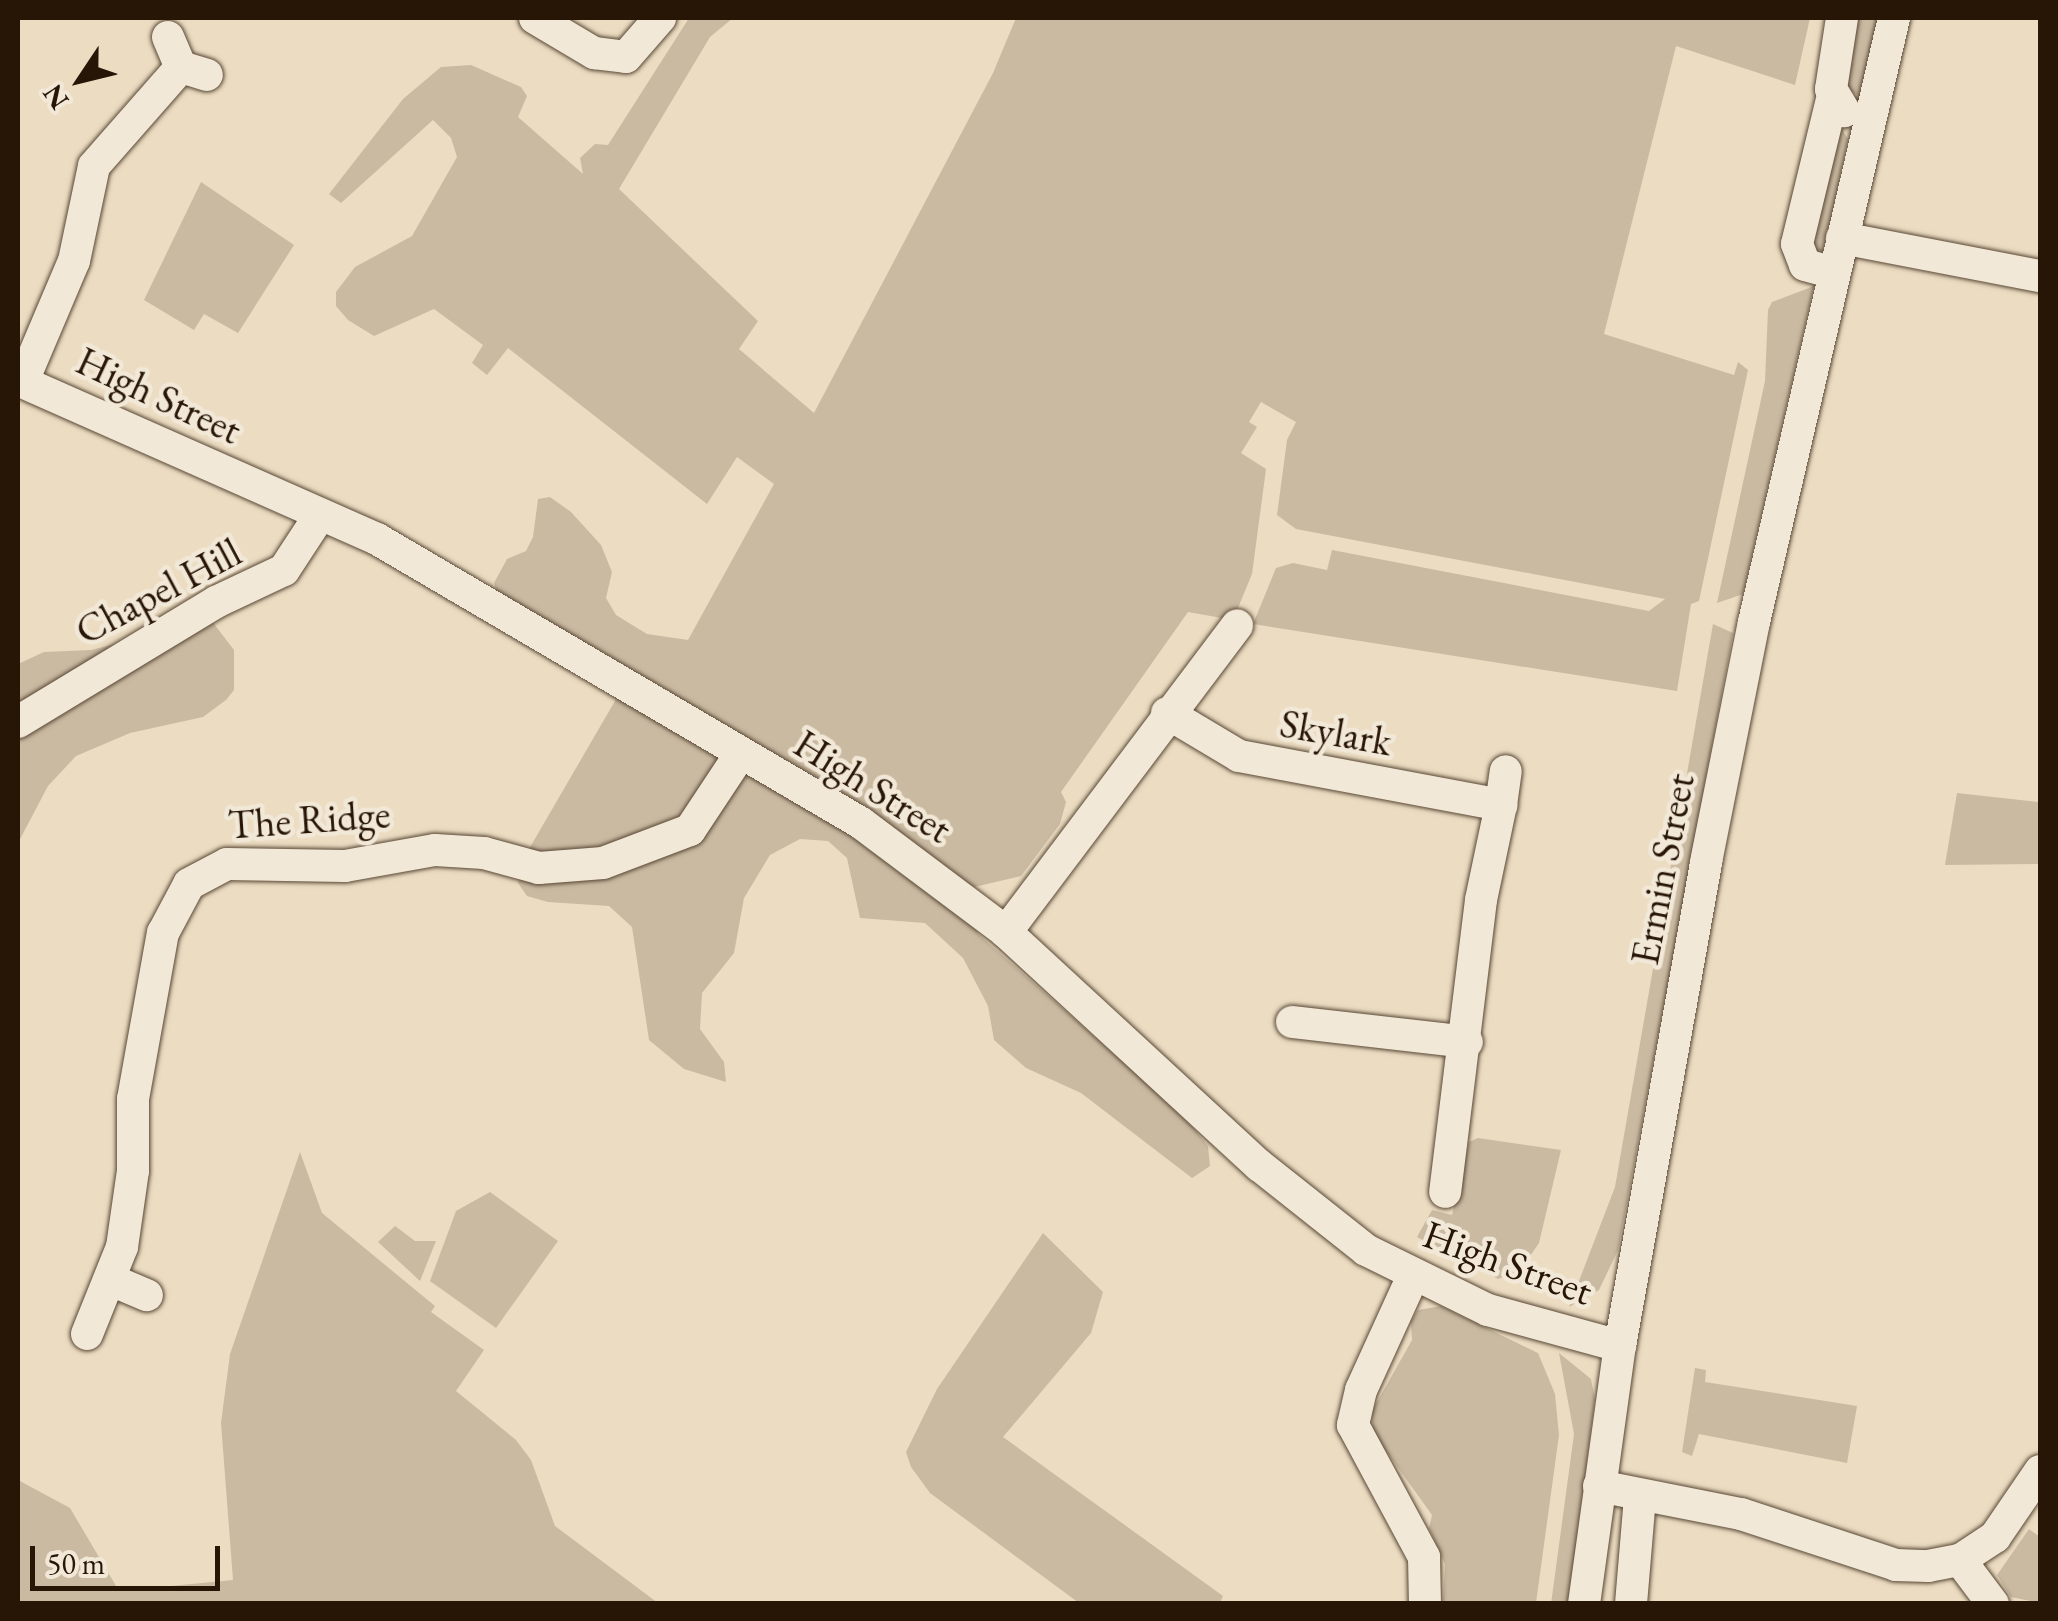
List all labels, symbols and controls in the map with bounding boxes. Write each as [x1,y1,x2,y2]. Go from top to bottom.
north arrow [30,30,130,130]
text: N [34,78,77,117]
street label: High Street [69,336,249,454]
street label: Chapel Hill [67,527,249,655]
street label: Skylark [1276,699,1396,765]
street label: High Street [786,719,960,853]
street label: Ermin Street [1620,769,1704,969]
street label: The Ridge [226,789,392,849]
street label: High Street [1417,1209,1599,1315]
scale bar [35,1526,225,1588]
text: 50 m [47,1544,105,1583]

